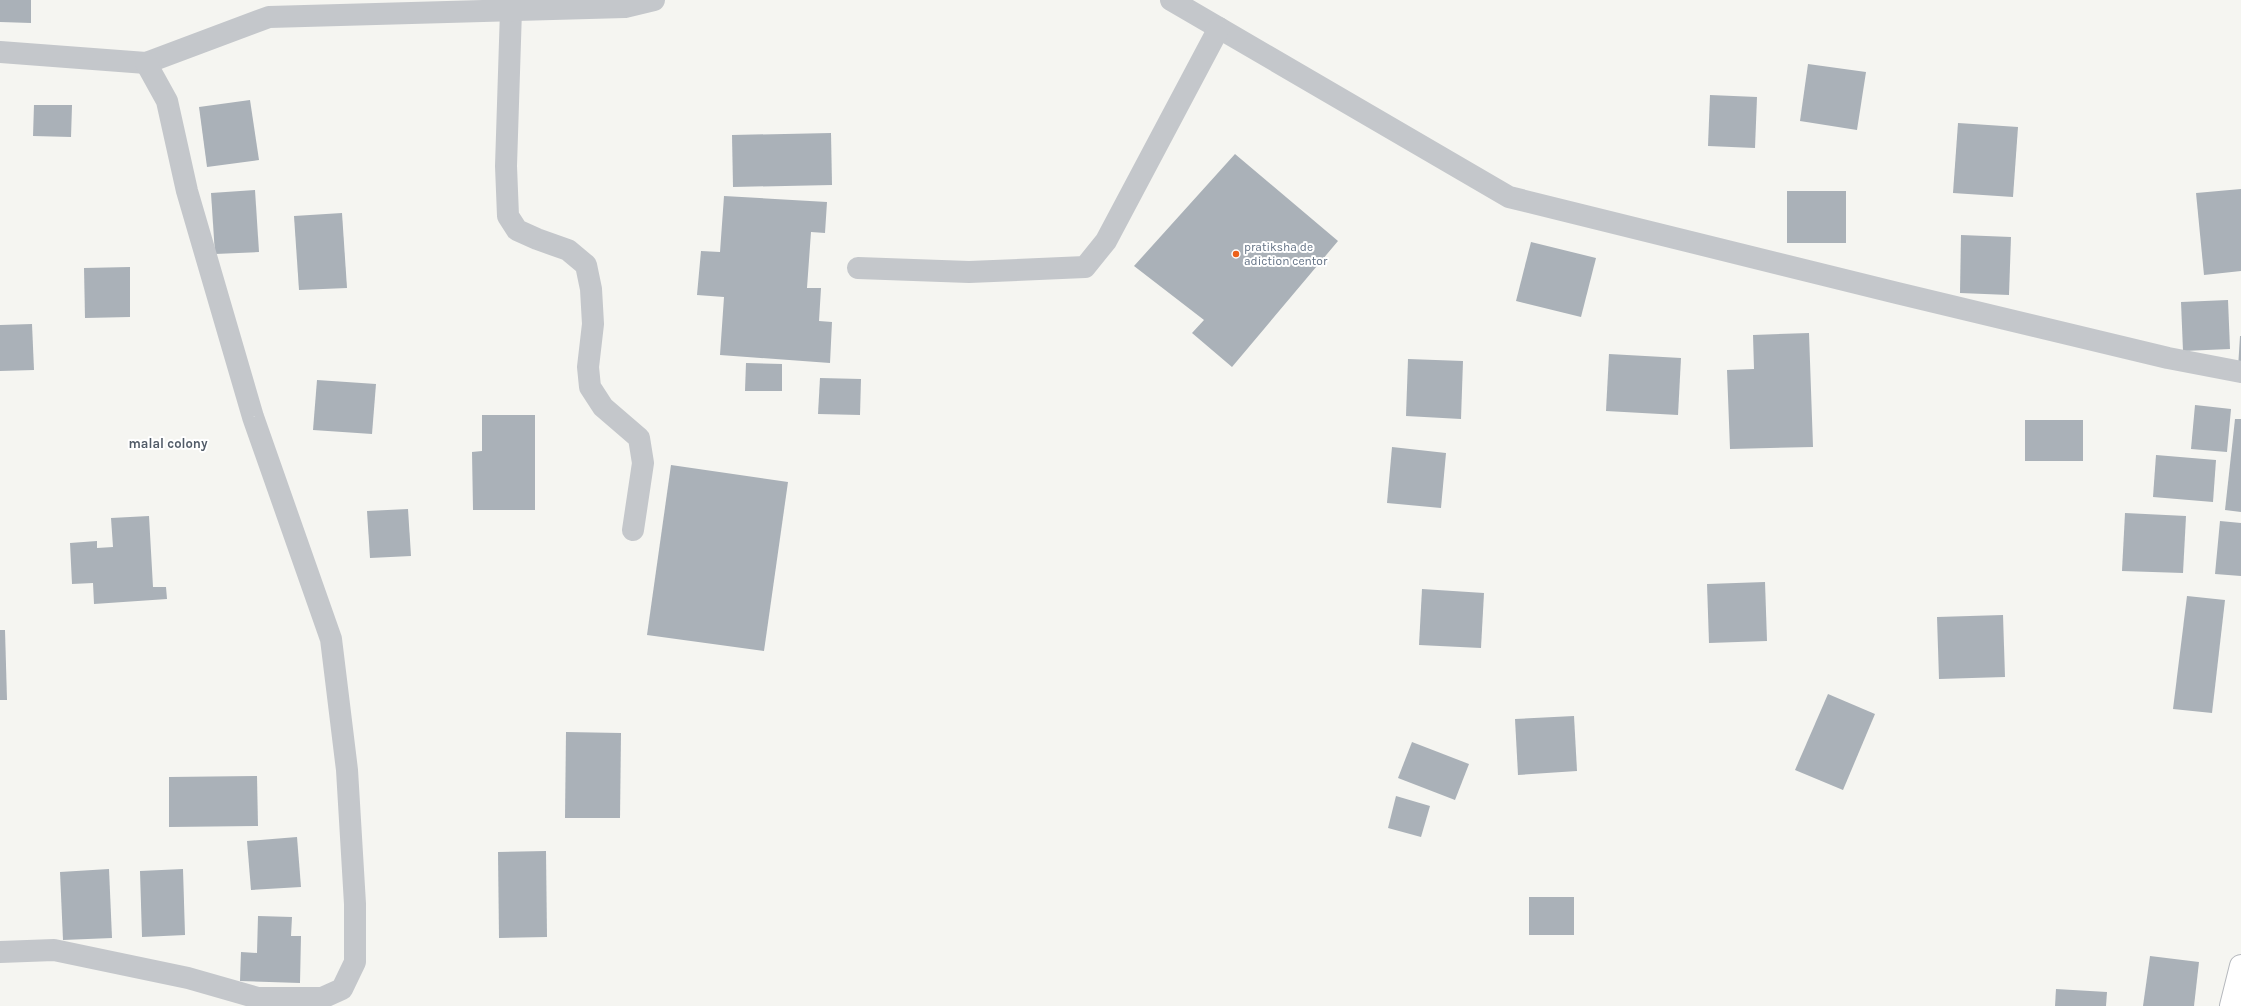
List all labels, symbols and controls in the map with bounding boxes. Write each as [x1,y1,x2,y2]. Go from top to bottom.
place label: pratiksha de adiction centor [1244,240,1328,268]
marker: pratiksha de adiction centor [1231,249,1241,259]
district label: malal colony [129,436,208,451]

